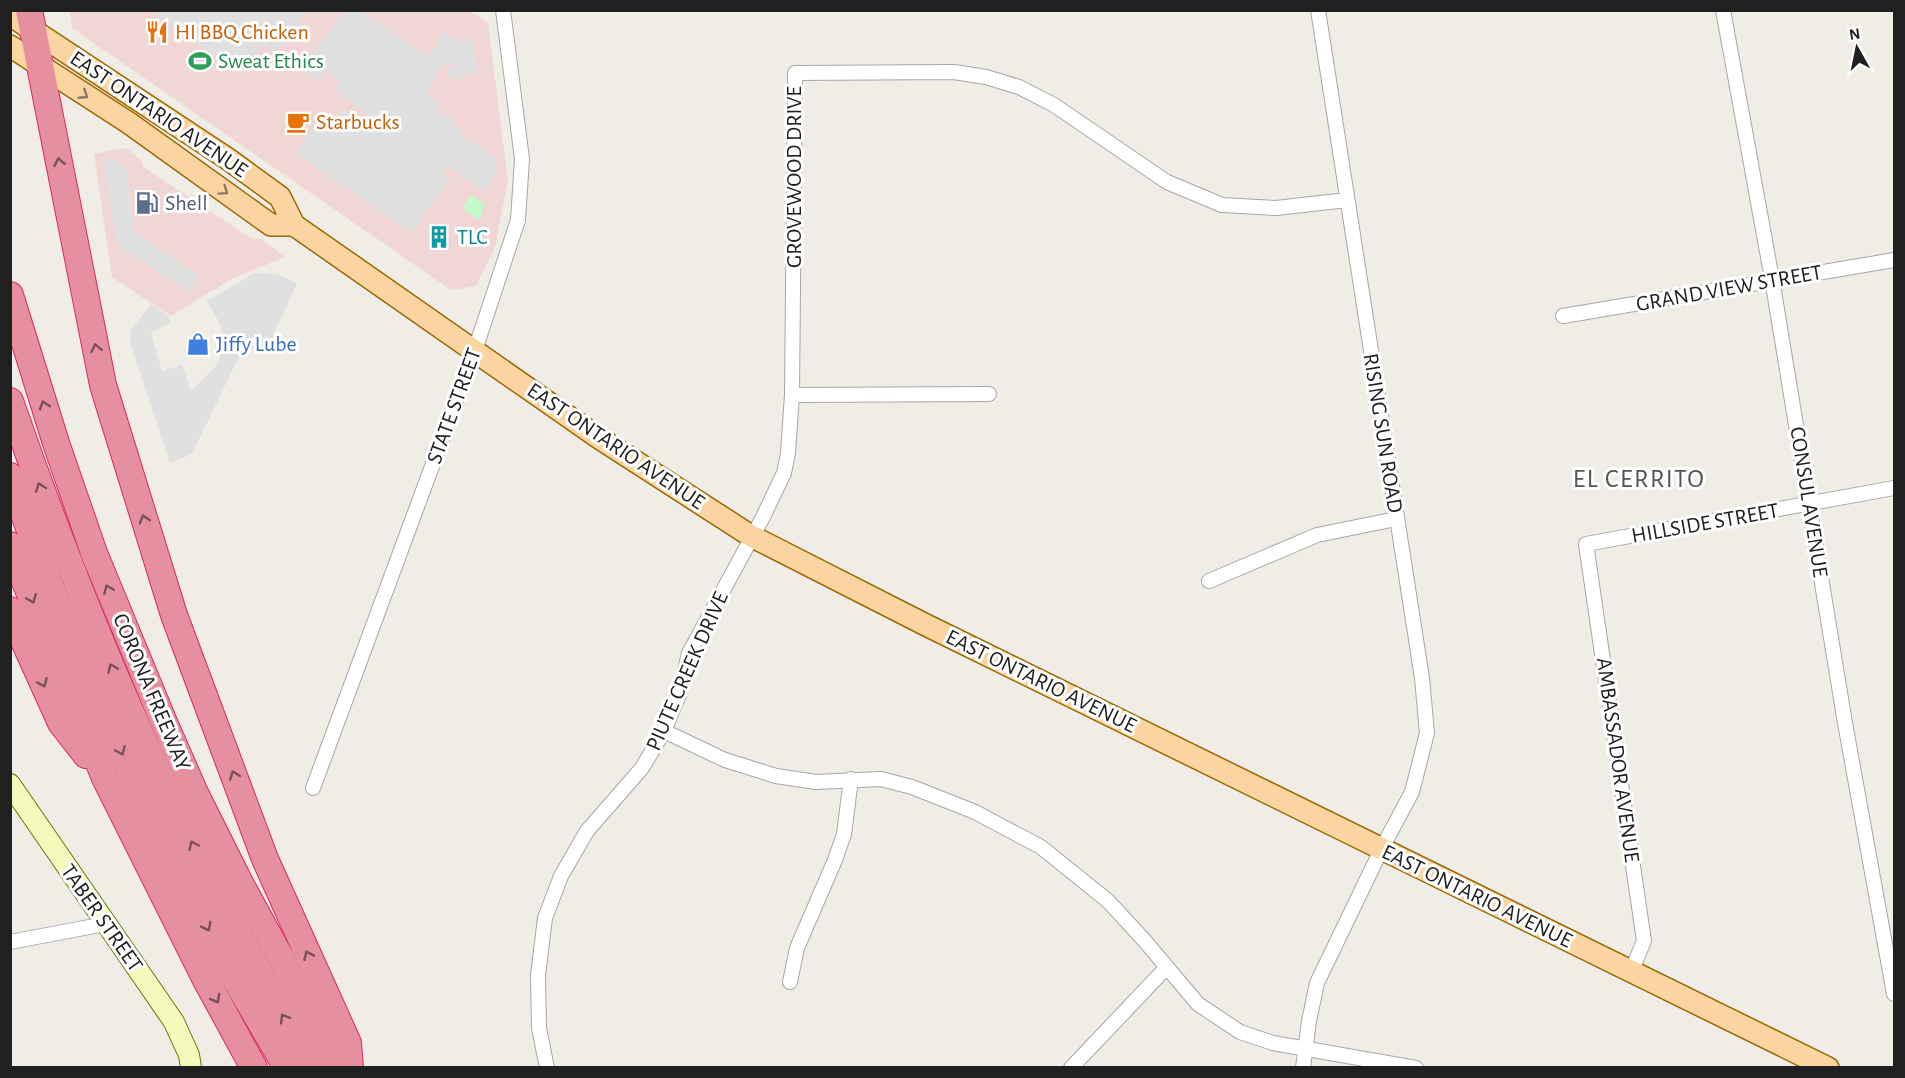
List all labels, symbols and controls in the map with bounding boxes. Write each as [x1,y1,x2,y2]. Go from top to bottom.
north arrow [1827,18,1887,78]
restaurant icon: HI BBQ Chicken [144,19,170,45]
place label: HI BBQ Chicken [175,21,309,43]
text: N [1848,25,1862,43]
street label: EAST ONTARIO AVENUE [66,47,252,182]
sports icon: Sweat Ethics [187,48,213,74]
place label: Sweat Ethics [218,50,324,72]
street label: GROVEWOOD DRIVE [783,86,805,268]
one-way arrow [78,87,89,98]
cafe icon: Starbucks [285,109,311,135]
place label: Starbucks [316,111,400,133]
one-way arrow [53,158,66,168]
one-way arrow [218,184,229,195]
fuel station icon: Shell [134,190,160,216]
place label: Shell [165,192,208,214]
building icon: TLC [426,224,452,250]
place label: TLC [457,226,488,248]
street label: GRAND VIEW STREET [1634,261,1824,315]
shop icon: Jiffy Lube [185,331,211,357]
place label: Jiffy Lube [216,333,297,355]
one-way arrow [90,343,103,353]
street label: STATE STREET [423,345,485,467]
street label: RISING SUN ROAD [1360,352,1406,514]
street label: EAST ONTARIO AVENUE [523,379,709,514]
one-way arrow [39,400,51,411]
street label: CONSUL AVENUE [1786,425,1832,579]
district label: EL CERRITO [1573,466,1705,492]
one-way arrow [34,482,47,493]
street label: HILLSIDE STREET [1630,499,1780,547]
one-way arrow [139,514,151,525]
one-way arrow [103,584,115,595]
street label: PIUTE CREEK DRIVE [642,588,732,754]
one-way arrow [25,593,37,604]
street label: CORONA FREEWAY [109,610,195,774]
street label: EAST ONTARIO AVENUE [942,625,1140,737]
street label: AMBASSADOR AVENUE [1593,656,1643,864]
one-way arrow [107,663,119,674]
one-way arrow [36,677,48,688]
one-way arrow [114,745,126,756]
one-way arrow [228,770,241,781]
street label: EAST ONTARIO AVENUE [1378,840,1576,952]
one-way arrow [188,841,200,852]
street label: TABER STREET [57,860,147,976]
one-way arrow [200,920,211,931]
one-way arrow [304,950,316,961]
one-way arrow [209,993,220,1003]
one-way arrow [279,1014,291,1024]

